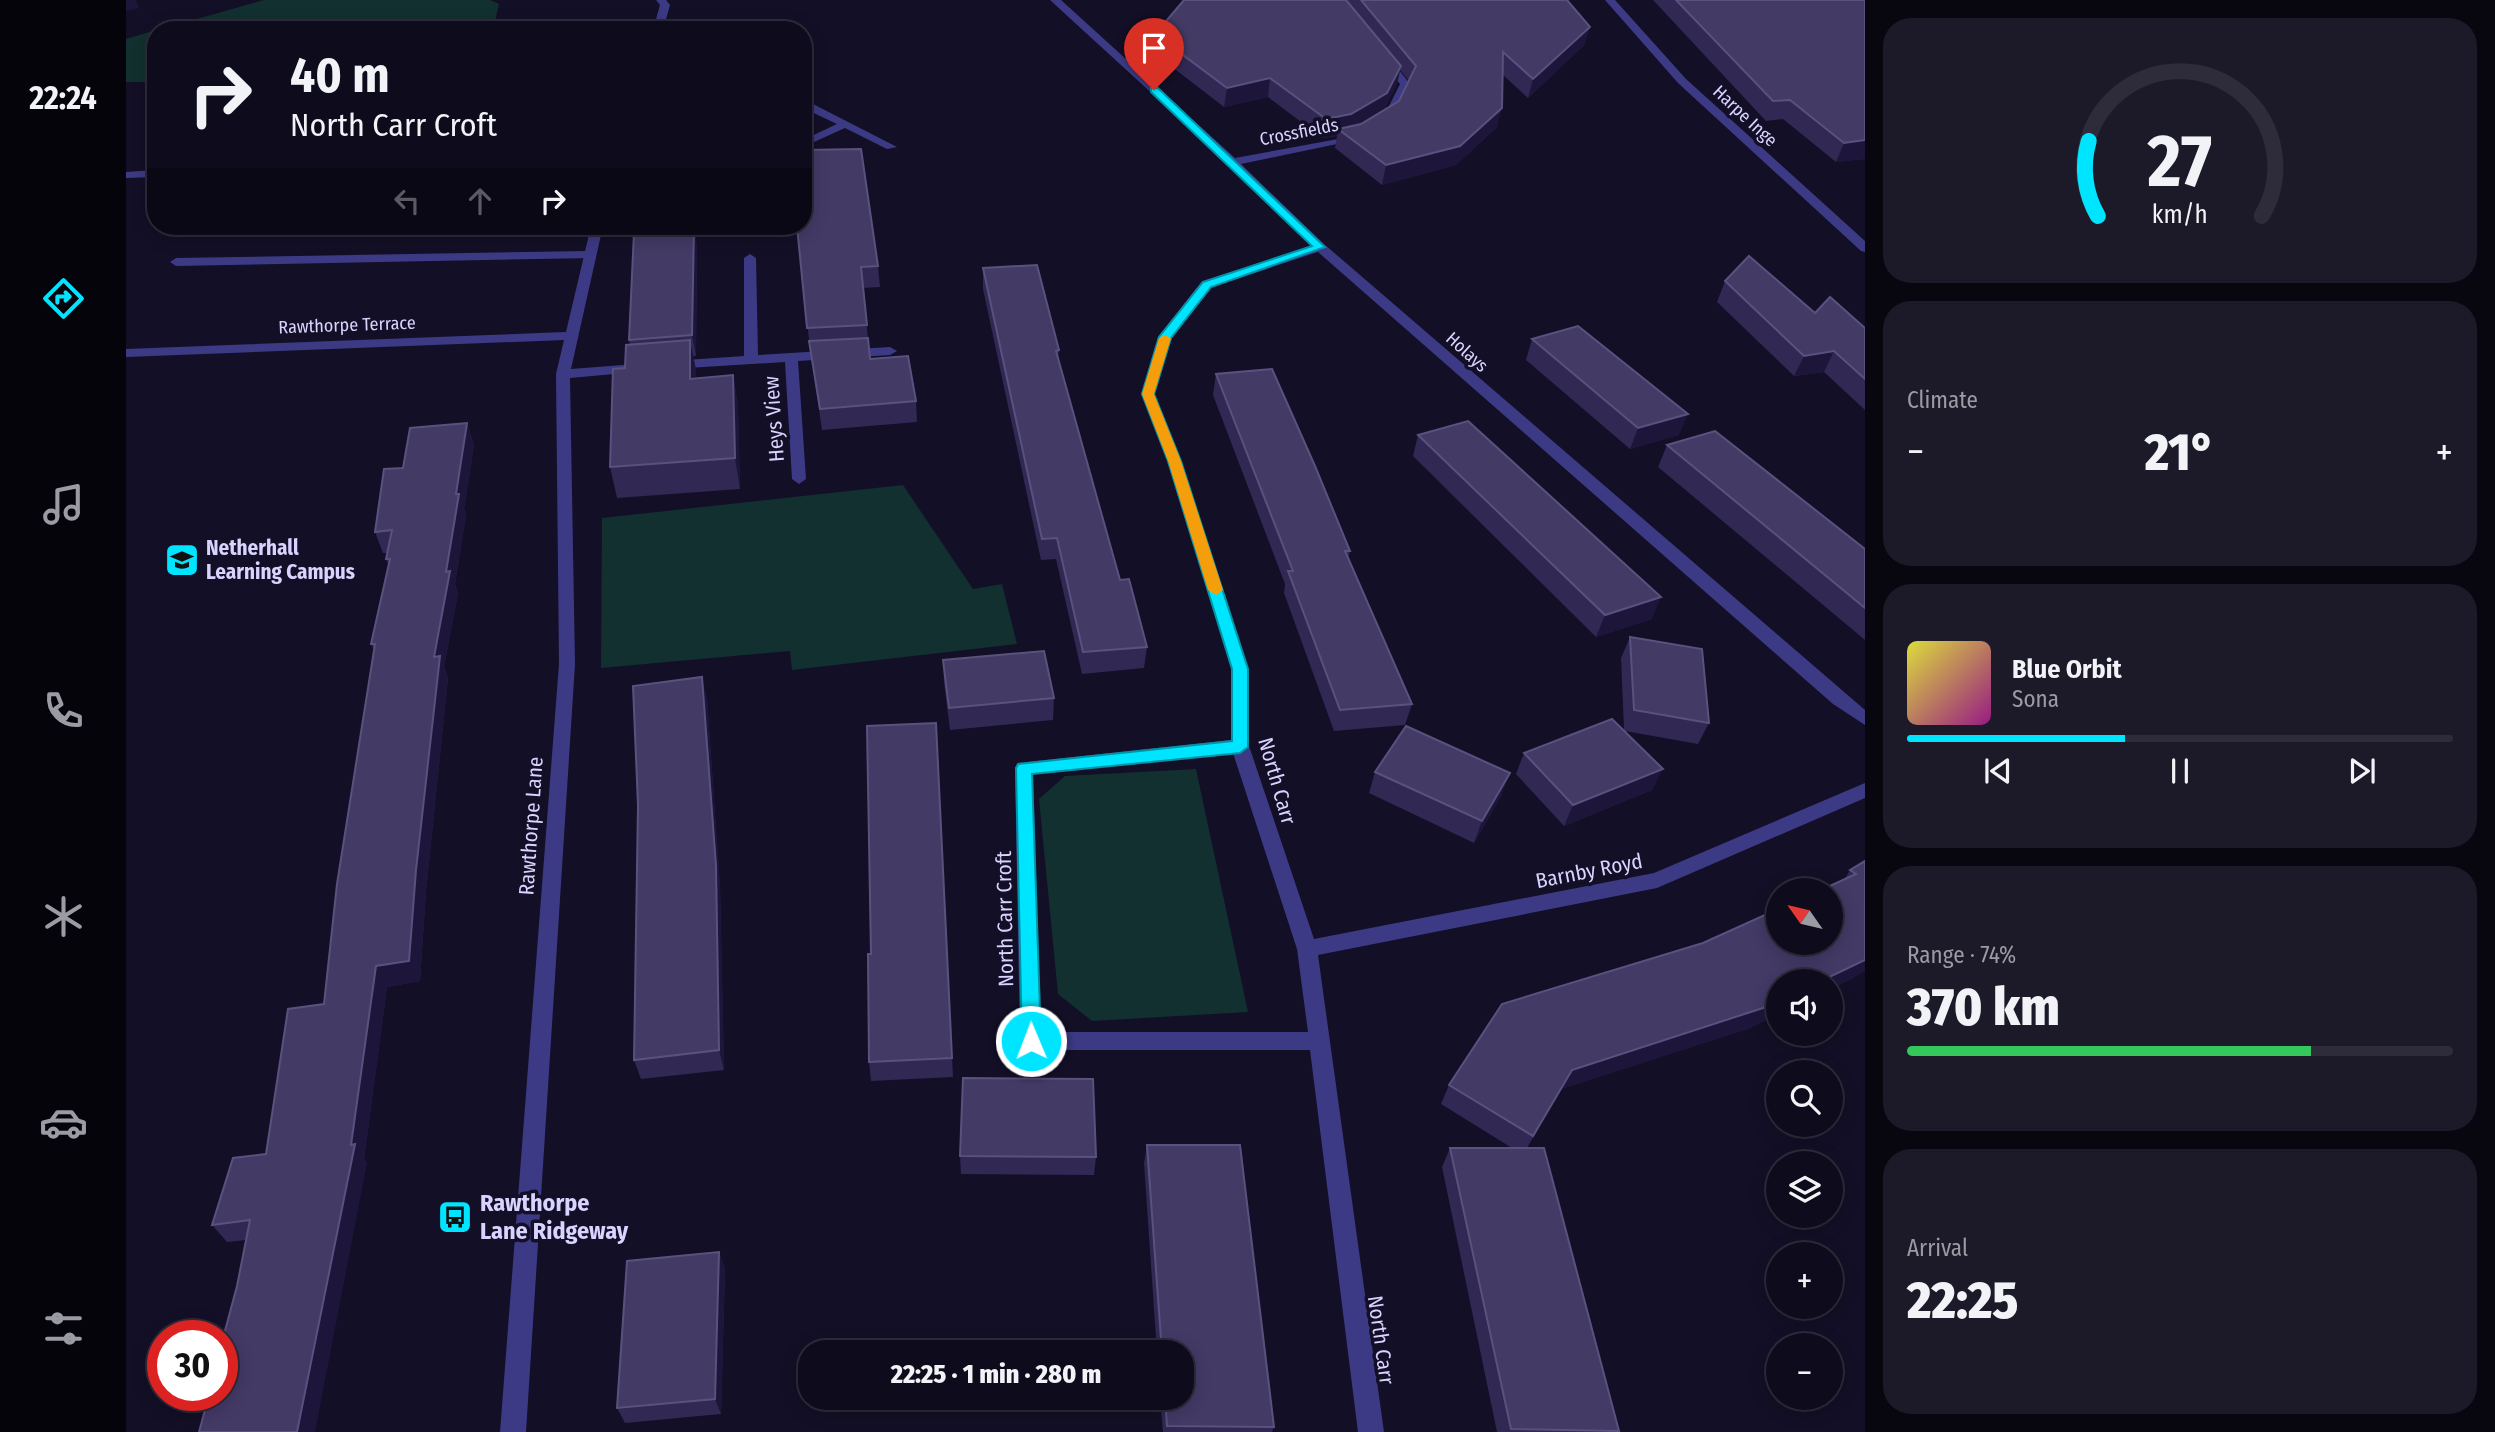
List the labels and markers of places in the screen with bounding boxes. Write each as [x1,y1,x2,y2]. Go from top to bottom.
pin [1124,18,1184,90]
place label: Netherhall Learning Campus [206,535,355,585]
school or university icon: Netherhall Learning Campus [163,541,201,579]
place label: Rawthorpe Lane Ridgeway [480,1189,629,1245]
bus stop icon: Rawthorpe Lane Ridgeway [436,1198,474,1236]

